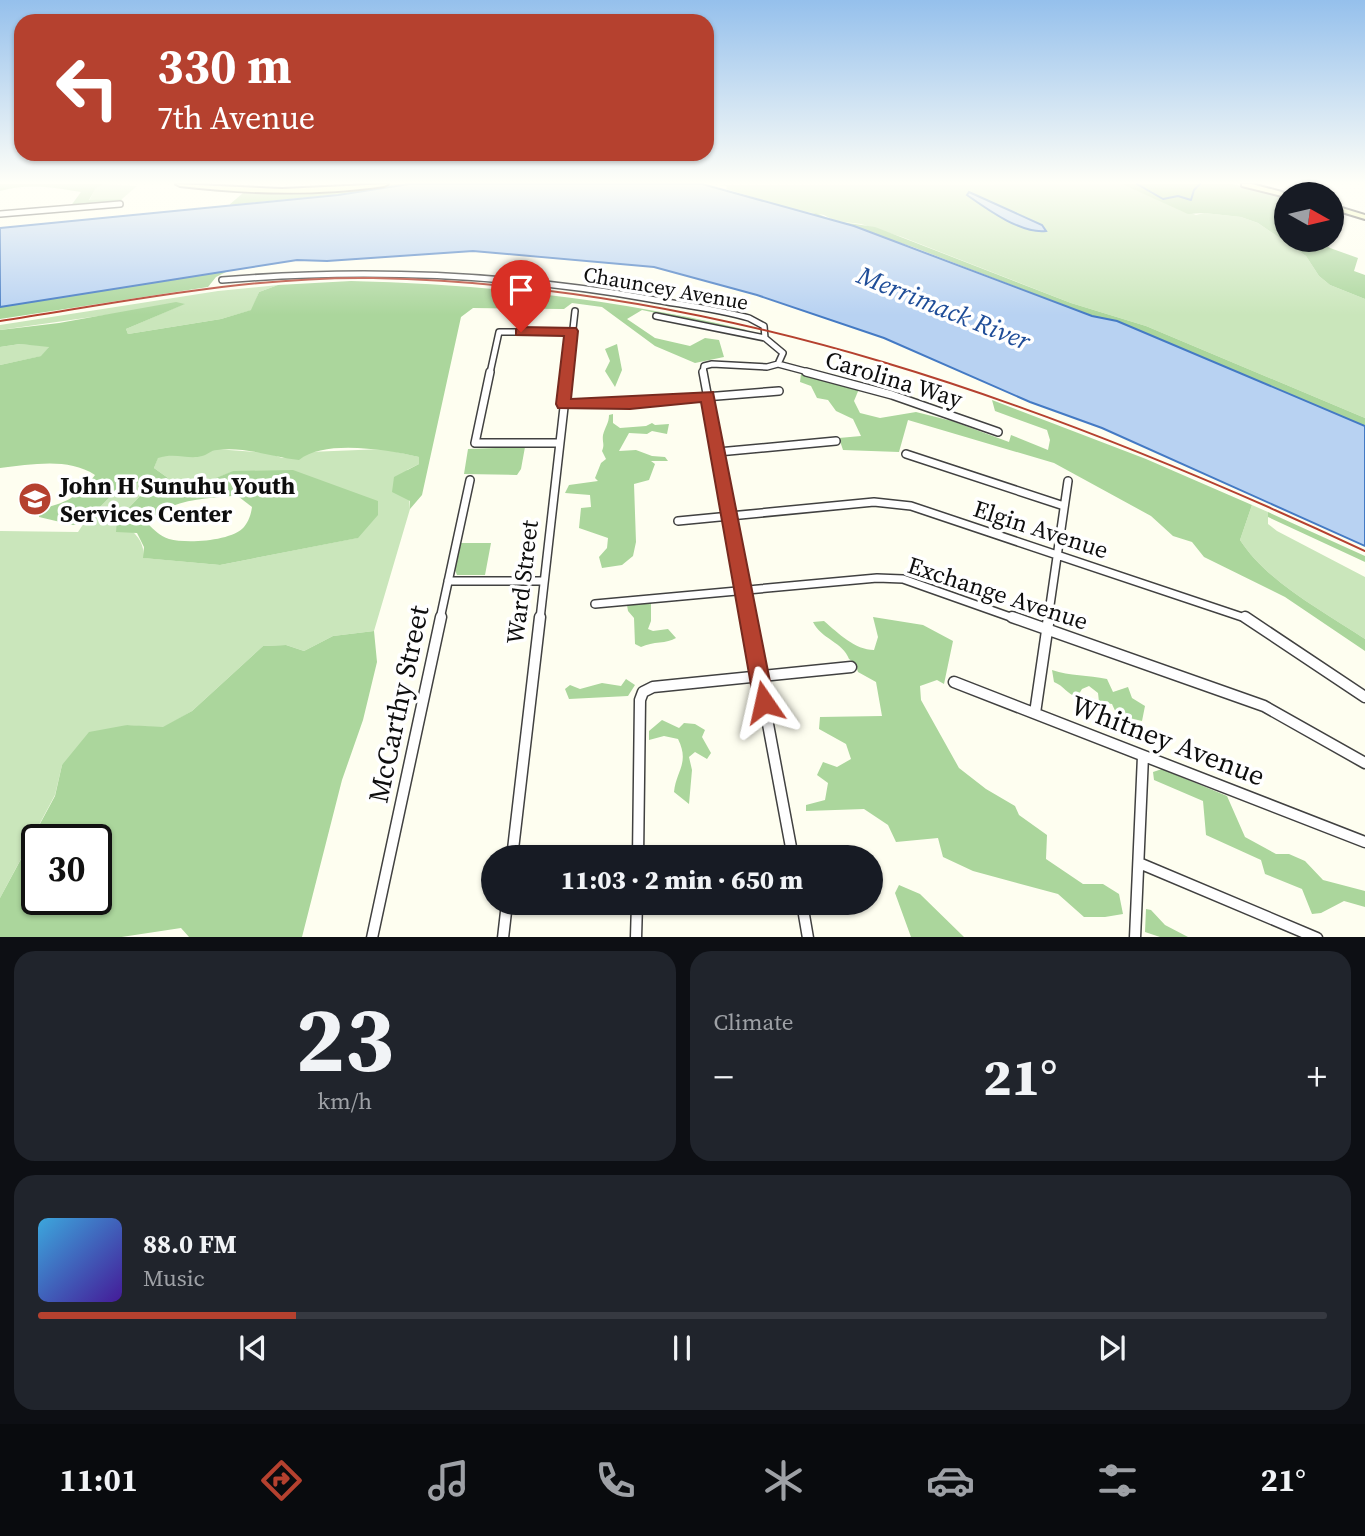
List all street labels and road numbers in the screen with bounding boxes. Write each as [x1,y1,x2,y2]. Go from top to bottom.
street label: Chauncey Avenue [581,259,751,317]
street label: Carolina Way [821,343,967,416]
street label: Elgin Avenue [969,492,1113,566]
street label: Ward Street [498,518,546,646]
street label: Exchange Avenue [904,548,1092,638]
street label: McCarthy Street [359,601,438,806]
street label: Whitney Avenue [1066,686,1270,794]

